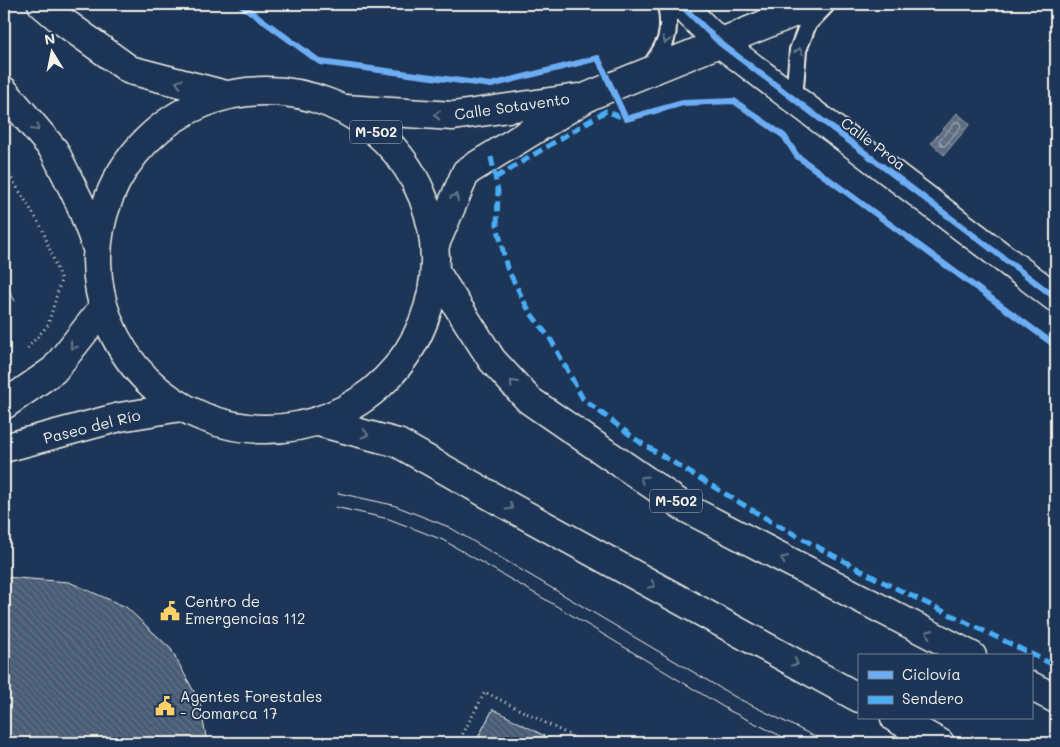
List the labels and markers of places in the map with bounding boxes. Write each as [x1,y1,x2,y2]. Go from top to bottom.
place label: Centro de Emergencias 112 [185,591,305,628]
public building icon: Centro de Emergencias 112 [159,600,181,622]
place label: Agentes Forestales - Comarca 17 [180,686,322,723]
public building icon: Agentes Forestales - Comarca 17 [154,695,176,717]

